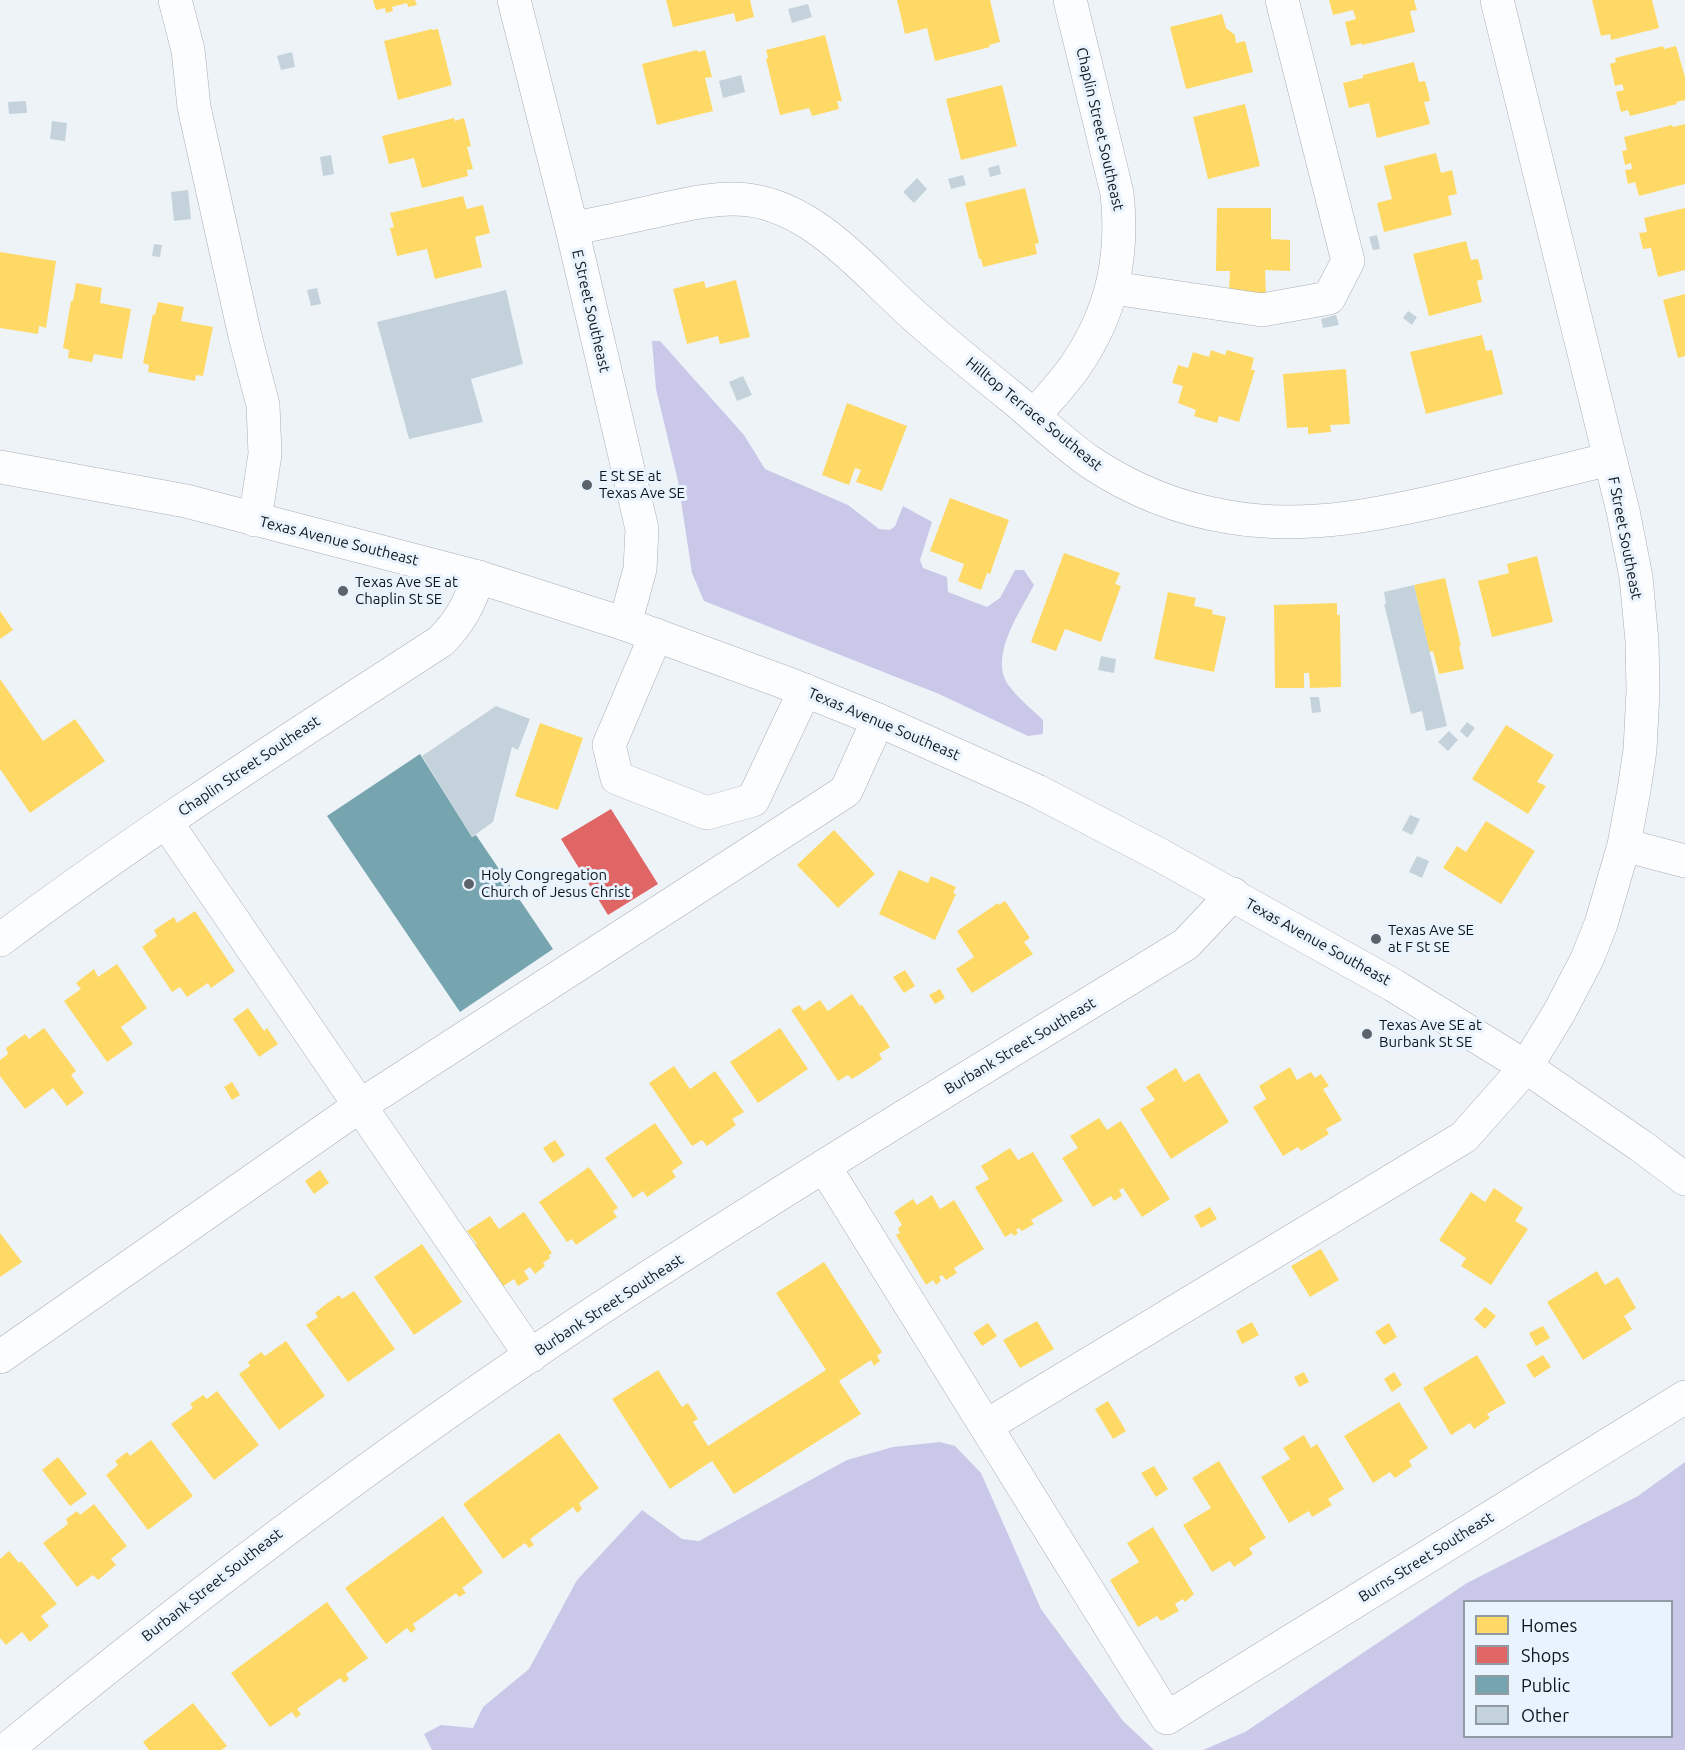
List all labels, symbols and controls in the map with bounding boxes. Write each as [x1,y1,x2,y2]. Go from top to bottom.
street label: Chaplin Street Southeast [1072,46,1128,212]
street label: E Street Southeast [568,248,614,374]
street label: Hilltop Terrace Southeast [962,353,1106,475]
place label: E St SE at Texas Ave SE [599,467,685,502]
street label: F Street Southeast [1604,475,1646,601]
marker: E St SE at Texas Ave SE [580,478,594,492]
street label: Texas Avenue Southeast [258,513,420,569]
place label: Texas Ave SE at Chaplin St SE [355,573,458,608]
marker: Texas Ave SE at Chaplin St SE [336,584,350,598]
street label: Texas Avenue Southeast [805,684,963,764]
street label: Chaplin Street Southeast [175,712,323,820]
place label: Holy Congregation Church of Jesus Christ [481,866,630,901]
marker: Holy Congregation Church of Jesus Christ [462,877,476,891]
street label: Texas Avenue Southeast [1242,895,1394,989]
place label: Texas Ave SE at F St SE [1388,921,1474,956]
marker: Texas Ave SE at F St SE [1369,932,1383,946]
street label: Burbank Street Southeast [941,994,1099,1098]
place label: Texas Ave SE at Burbank St SE [1379,1016,1482,1051]
marker: Texas Ave SE at Burbank St SE [1360,1027,1374,1041]
street label: Burbank Street Southeast [531,1250,687,1360]
street label: Burns Street Southeast [1355,1508,1497,1606]
street label: Burbank Street Southeast [138,1525,286,1645]
legend [1463,1600,1673,1738]
text: Homes [1521,1615,1577,1635]
text: Shops [1521,1645,1570,1665]
text: Public [1521,1675,1570,1695]
text: Other [1521,1705,1569,1725]

